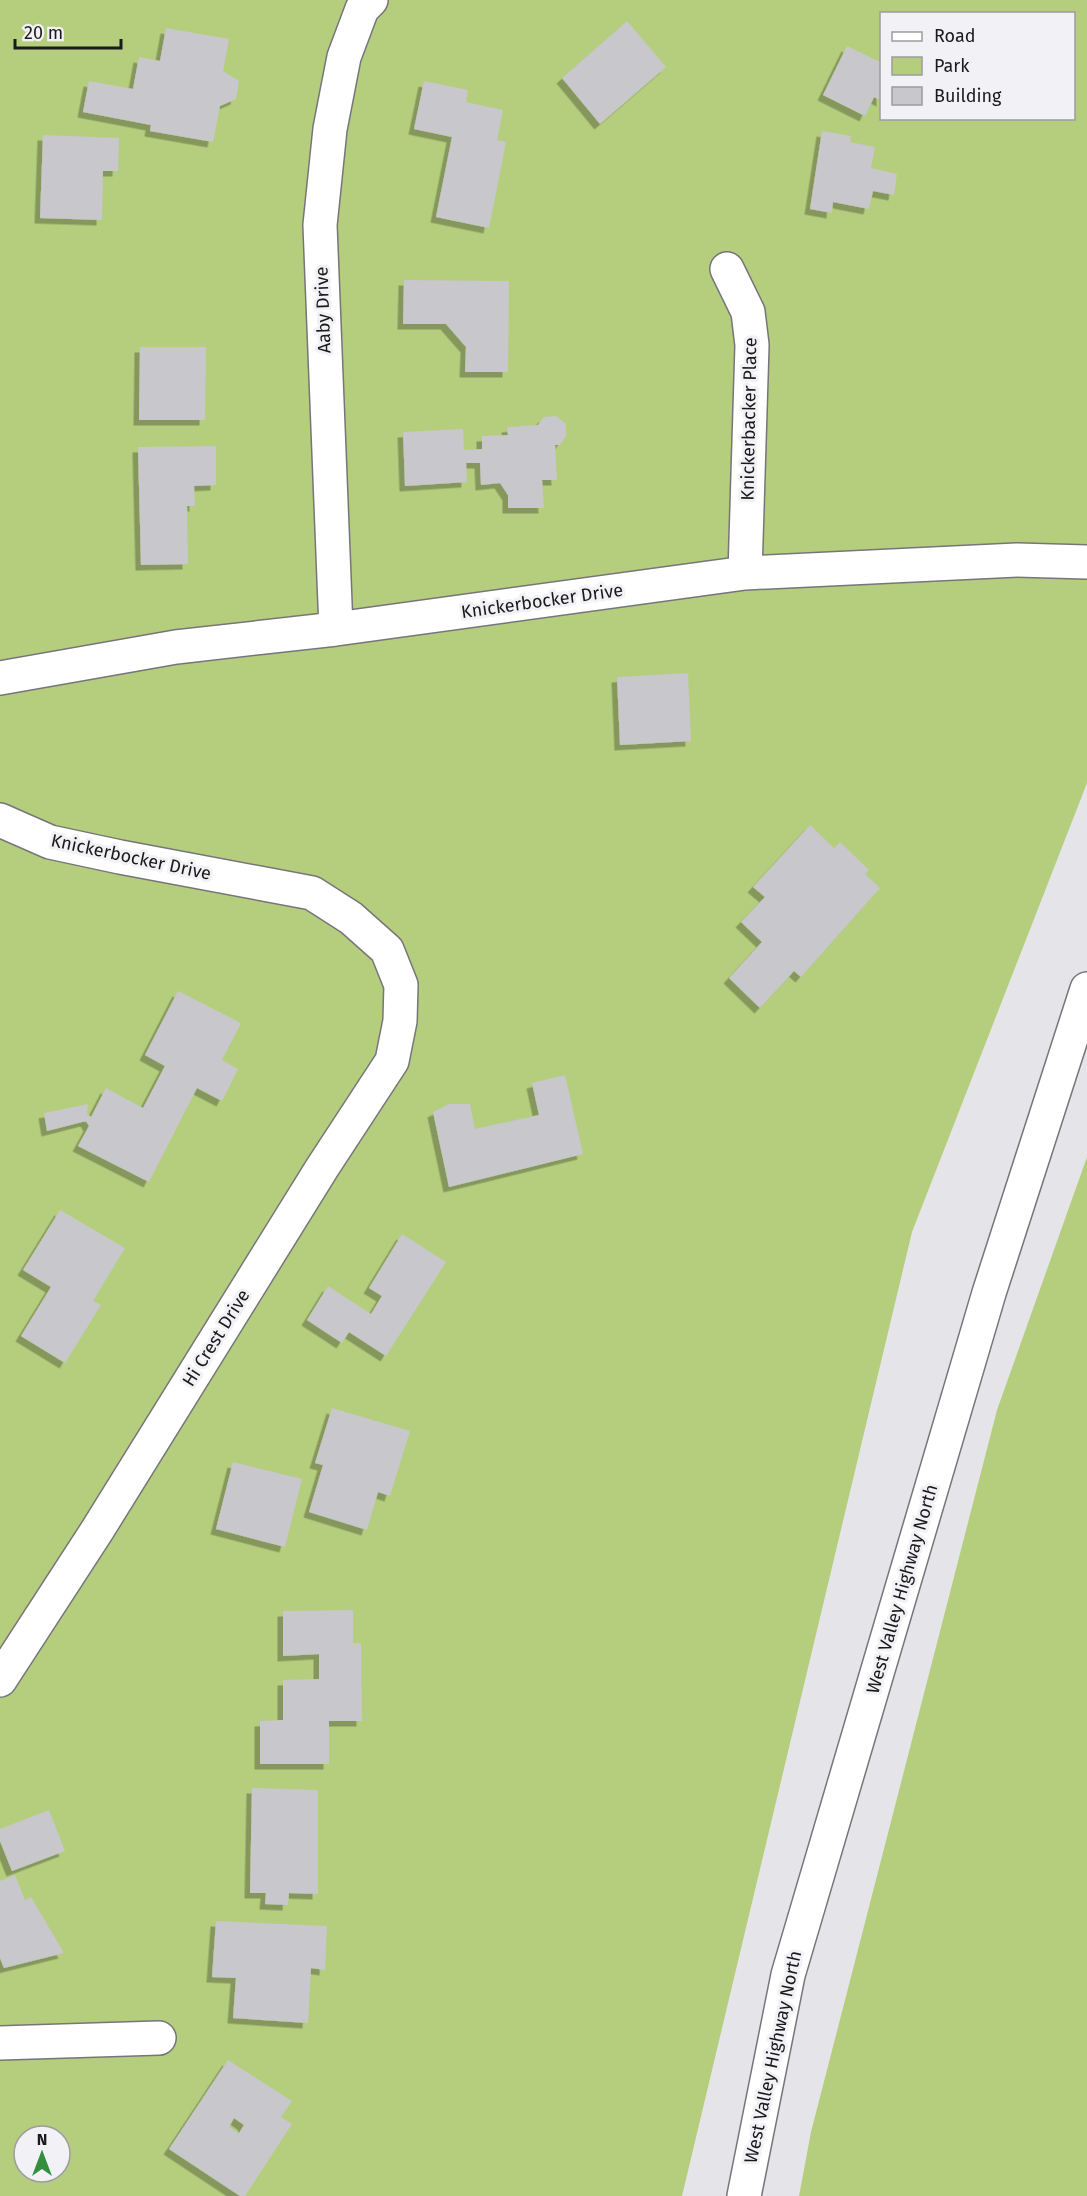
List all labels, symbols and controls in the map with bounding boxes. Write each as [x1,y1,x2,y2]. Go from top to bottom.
scale bar [15,12,122,50]
legend [880,12,1075,120]
text: 20 m [24,22,63,44]
text: Road [934,25,976,47]
text: Park [934,55,970,77]
text: Building [934,85,1002,107]
street label: Aaby Drive [310,266,336,354]
street label: Knickerbacker Place [737,337,761,501]
street label: Knickerbocker Drive [460,579,624,623]
street label: Knickerbocker Drive [49,829,213,885]
street label: Hi Crest Drive [178,1286,254,1390]
street label: West Valley Highway North [862,1482,942,1696]
street label: West Valley Highway North [740,1949,806,2165]
north arrow [12,2124,72,2184]
text: N [37,2130,47,2149]

